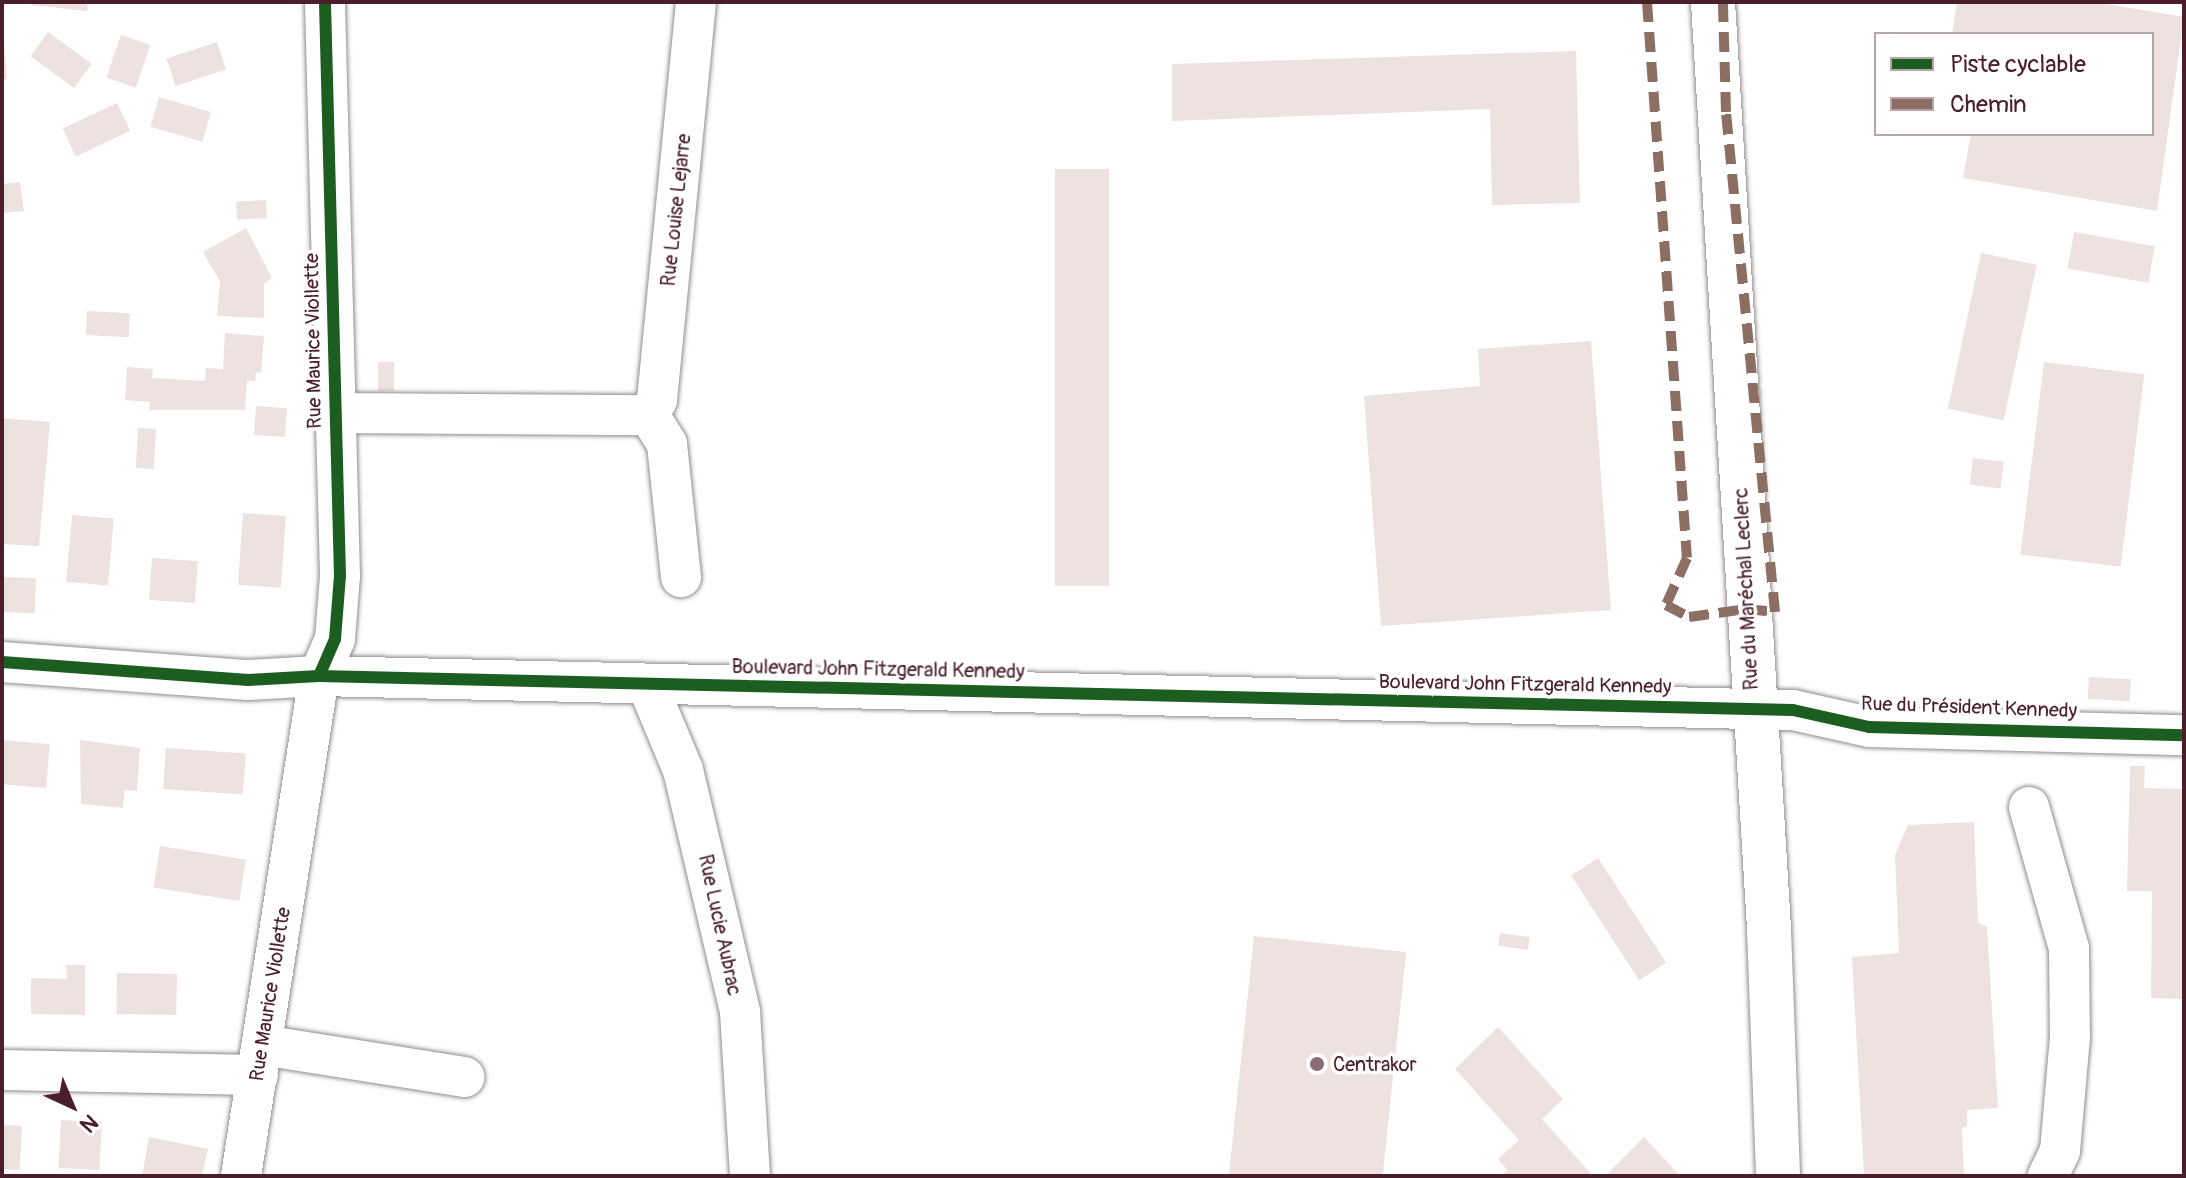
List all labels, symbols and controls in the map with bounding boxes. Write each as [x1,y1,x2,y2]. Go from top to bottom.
legend [1874,32,2154,136]
text: Piste cyclable [1950,50,2086,79]
text: Chemin [1950,90,2027,119]
street label: Rue Louise Lejarre [656,132,696,288]
street label: Rue Maurice Viollette [299,253,327,429]
street label: Rue du Maréchal Leclerc [1729,487,1763,691]
street label: Boulevard John Fitzgerald Kennedy [731,654,1025,684]
street label: Boulevard John Fitzgerald Kennedy [1378,669,1672,699]
street label: Rue du Président Kennedy [1861,691,2077,723]
street label: Rue Lucie Aubrac [693,852,747,998]
street label: Rue Maurice Viollette [244,905,296,1083]
place label: Centrakor [1333,1052,1417,1076]
marker: Centrakor [1308,1055,1326,1073]
north arrow [32,1066,112,1146]
text: N [74,1108,104,1139]

